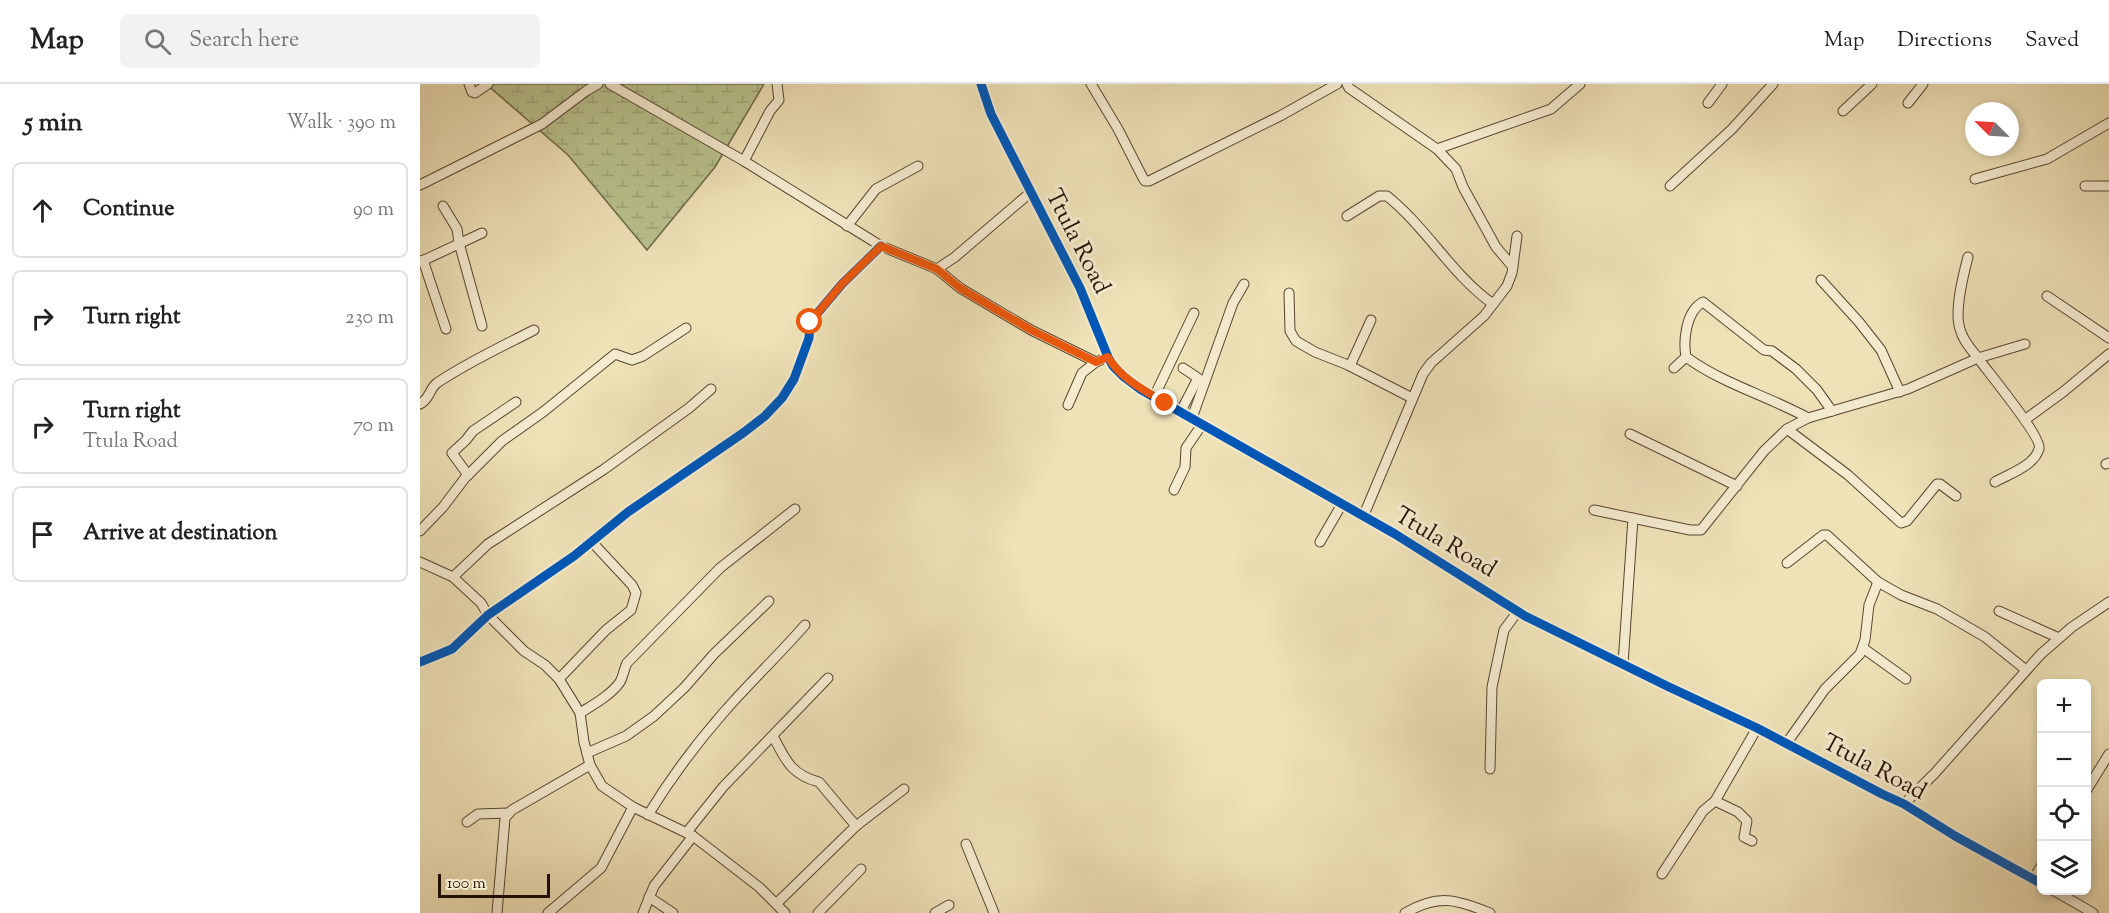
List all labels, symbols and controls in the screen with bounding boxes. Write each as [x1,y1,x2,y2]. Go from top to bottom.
search box [120,14,540,68]
text: Map [30,21,84,61]
icon: search [141,25,174,58]
text: Search here [189,25,299,57]
text: Map [1824,26,1864,56]
text: Directions [1897,26,1992,56]
text: Saved [2025,26,2079,56]
north arrow [1965,102,2019,156]
text: 5 min [24,105,83,142]
text: Walk · 390 m [287,109,396,138]
street label: Ttula Road [1036,184,1118,301]
icon: ahead [26,194,59,227]
text: Continue [83,194,174,226]
text: 90 m [353,196,394,225]
icon: right [26,302,59,335]
text: Turn right [83,302,180,334]
text: 230 m [345,304,394,333]
route start [796,308,822,334]
route end [1151,389,1177,415]
text: Turn right [83,396,180,428]
icon: right [26,410,59,443]
text: 70 m [353,412,394,441]
text: Ttula Road [83,428,178,457]
street label: Ttula Road [1388,499,1503,587]
icon: arrive [26,518,59,551]
text: Arrive at destination [83,518,278,550]
map controls [2037,679,2091,895]
button: + [2037,679,2091,733]
street label: Ttula Road [1816,726,1933,810]
button: − [2037,733,2091,787]
button: locate [2037,787,2091,841]
button: layers [2037,841,2091,895]
scale bar [438,871,550,898]
text: 100 m [447,873,486,896]

